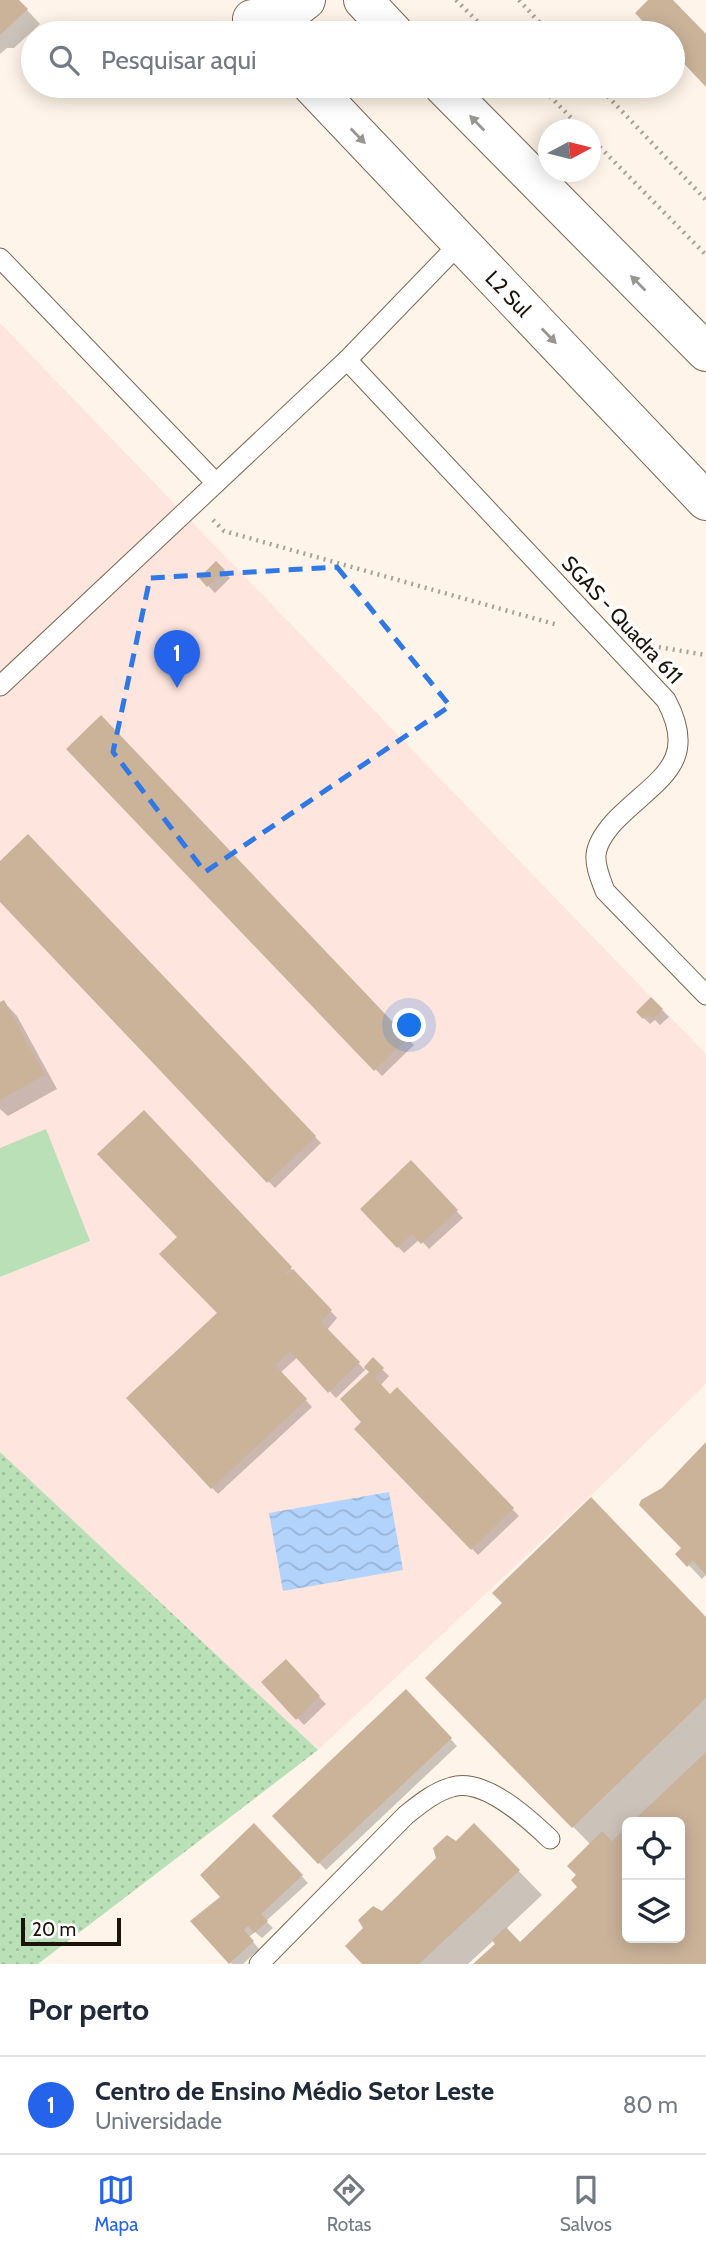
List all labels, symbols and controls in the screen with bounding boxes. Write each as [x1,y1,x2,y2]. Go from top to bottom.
search box [21,21,685,98]
icon: search [45,41,83,79]
text: Pesquisar aqui [101,44,257,76]
one-way arrow [469,114,486,131]
north arrow [538,119,601,182]
one-way arrow [350,127,366,144]
street label: L2 Sul [480,265,536,322]
one-way arrow [630,275,647,292]
one-way arrow [540,327,556,344]
street label: SGAS - Quadra 611 [557,551,688,689]
pin: 1 [154,630,200,688]
your location [392,1008,426,1042]
map controls [622,1817,685,1943]
button: locate [622,1817,685,1880]
button: layers [622,1880,685,1943]
scale bar [21,1915,121,1947]
text: 20 m [32,1918,76,1941]
text: Por perto [28,1991,149,2028]
text: Centro de Ensino Médio Setor Leste [95,2075,494,2107]
text: 1 [47,2091,55,2119]
text: 80 m [623,2091,678,2119]
text: Universidade [95,2107,222,2135]
tab: Mapa [94,2171,138,2236]
tab: Rotas [327,2171,371,2236]
tab: Salvos [560,2171,612,2236]

